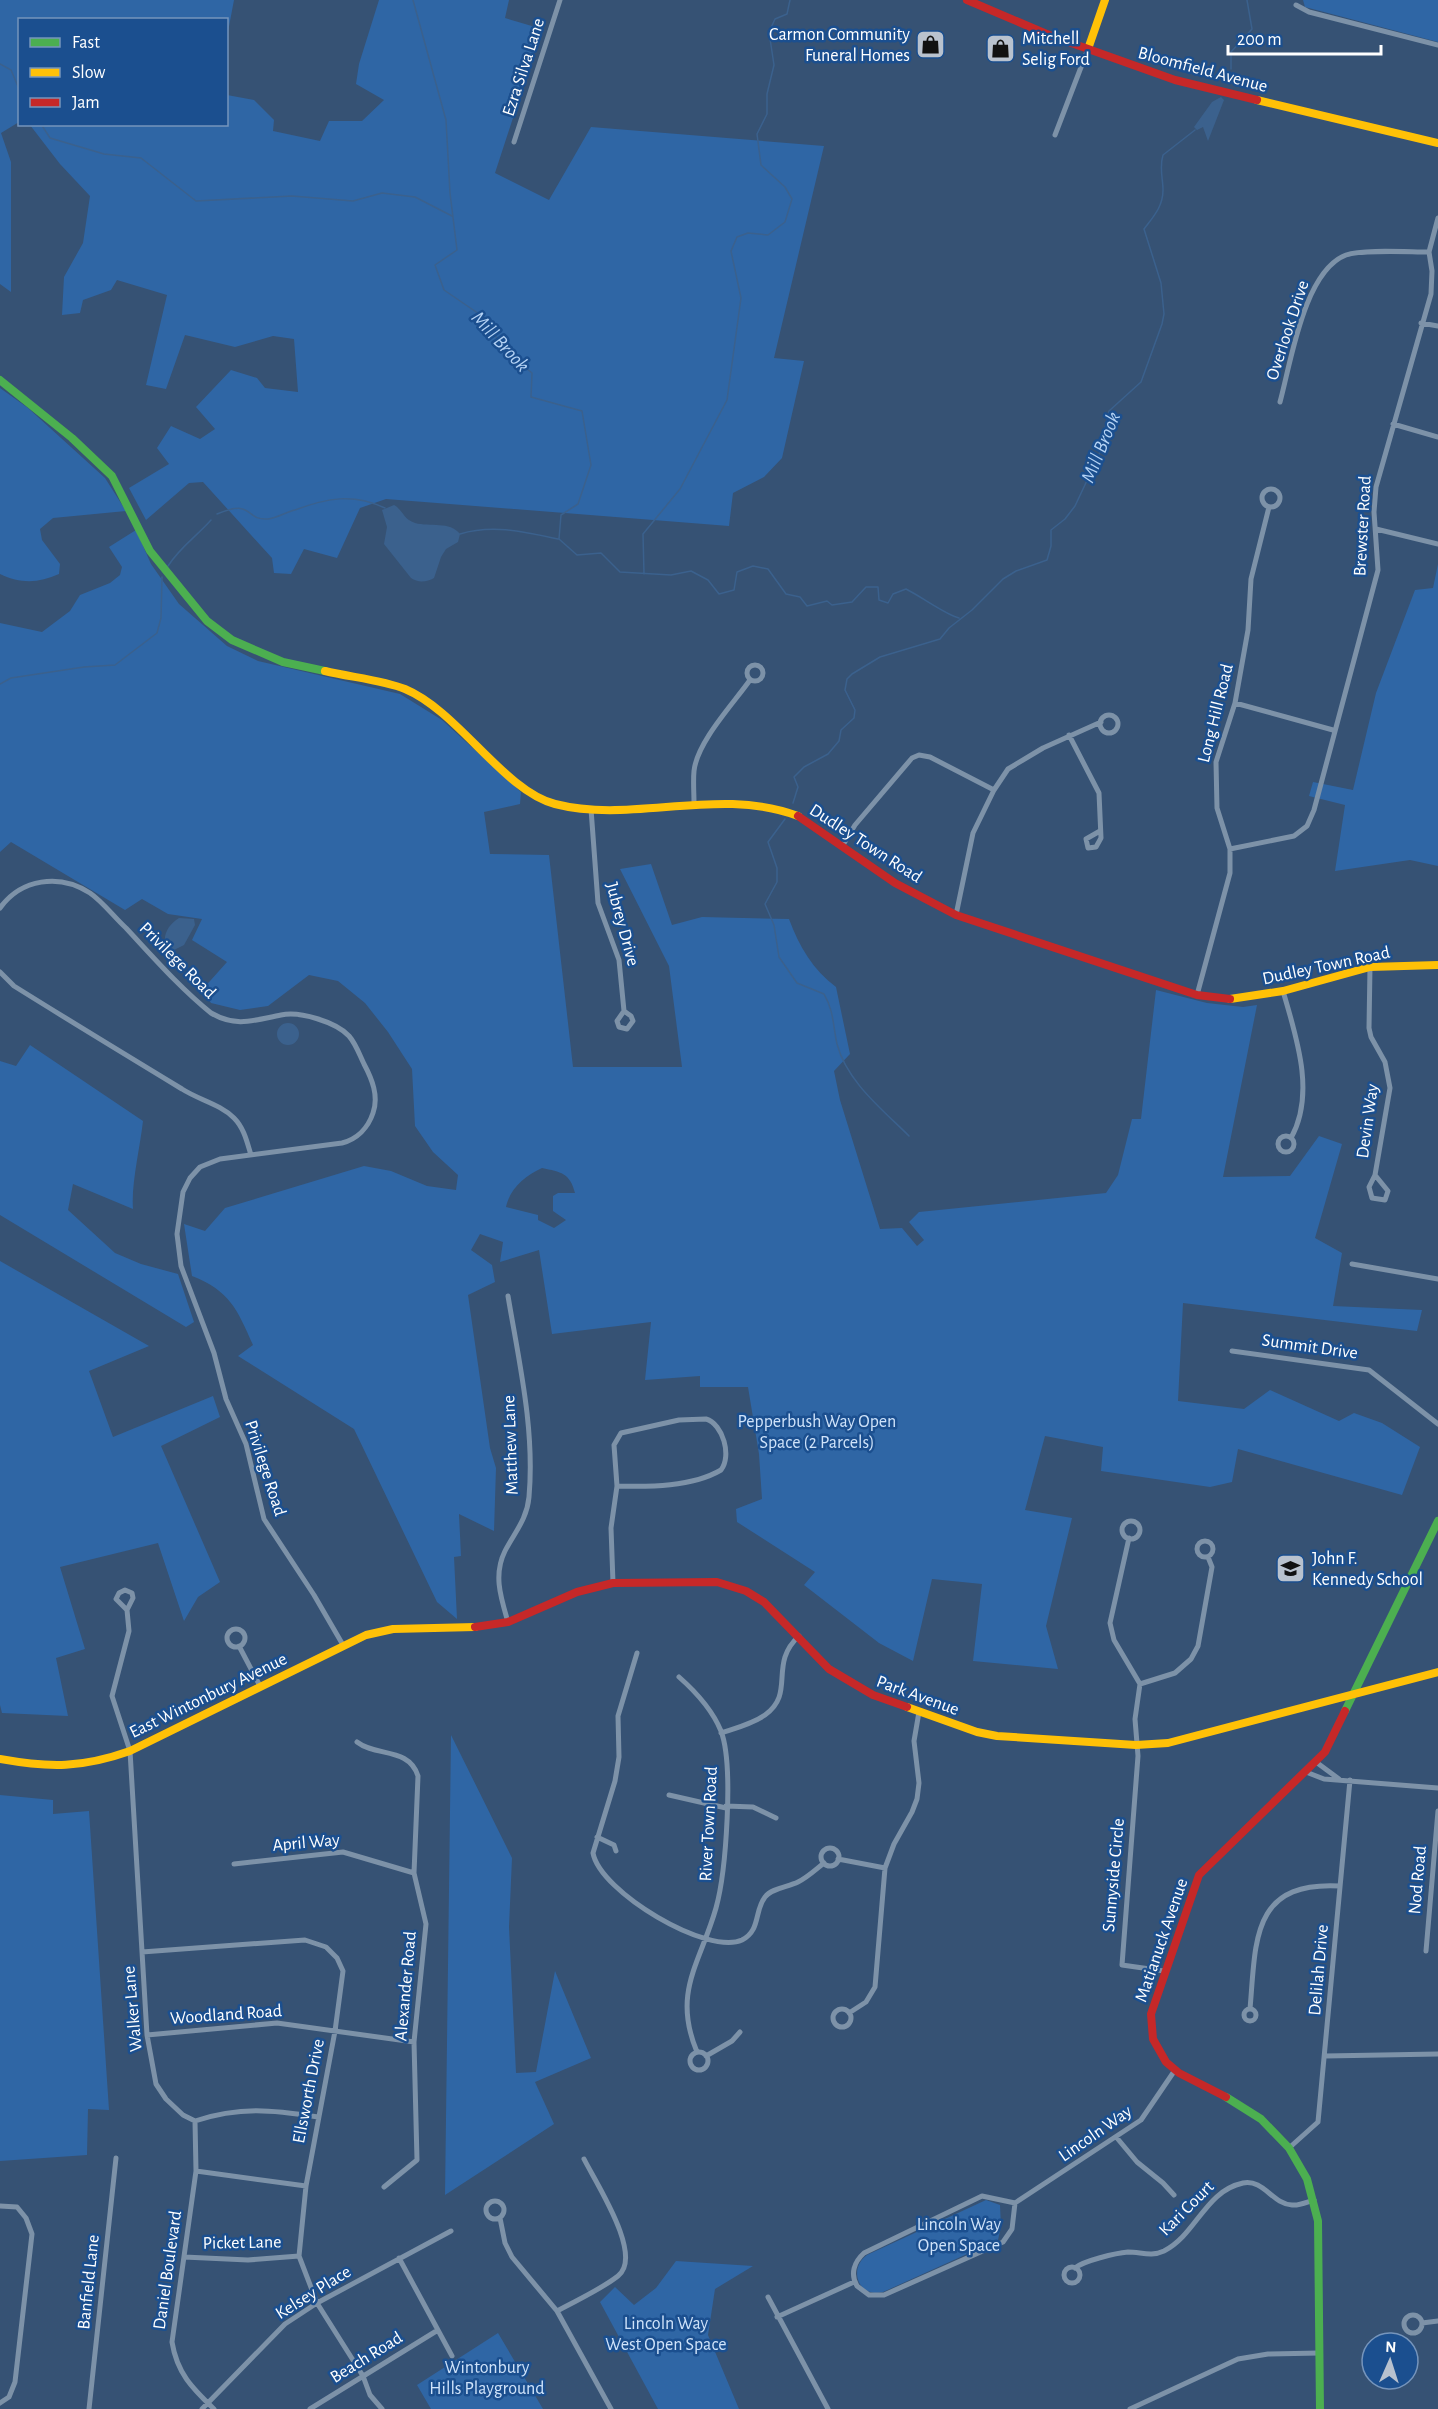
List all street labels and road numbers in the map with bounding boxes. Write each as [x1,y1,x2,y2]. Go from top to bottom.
street label: Ezra Silva Lane [500,16,548,118]
street label: Bloomfield Avenue [1136,44,1269,96]
street label: Overlook Drive [1263,278,1313,382]
street label: Brewster Road [1351,475,1375,577]
street label: Long Hill Road [1195,662,1237,765]
street label: Dudley Town Road [806,801,925,887]
street label: Jubrey Drive [602,880,642,968]
street label: Privilege Road [136,919,219,1002]
street label: Dudley Town Road [1261,944,1392,988]
street label: Devin Way [1354,1082,1382,1160]
street label: Summit Drive [1261,1331,1359,1363]
street label: Matthew Lane [500,1395,522,1495]
street label: Privilege Road [241,1418,289,1518]
street label: East Wintonbury Avenue [127,1650,290,1742]
street label: Park Avenue [874,1673,961,1719]
street label: River Town Road [697,1766,721,1882]
street label: Sunnyside Circle [1100,1818,1128,1933]
street label: April Way [272,1831,341,1855]
street label: Nod Road [1406,1845,1430,1915]
street label: Matianuck Avenue [1132,1876,1192,2005]
street label: Delilah Drive [1306,1924,1332,2016]
street label: Alexander Road [392,1930,420,2042]
street label: Walker Lane [120,1965,146,2053]
street label: Woodland Road [169,2002,283,2028]
street label: Ellsworth Drive [290,2037,328,2145]
street label: Lincoln Way [1056,2102,1136,2165]
street label: Kari Court [1156,2178,1218,2240]
street label: Daniel Boulevard [151,2209,185,2331]
street label: Picket Lane [202,2233,282,2253]
street label: Banfield Lane [75,2234,103,2330]
street label: Kelsey Place [273,2263,354,2323]
street label: Beach Road [327,2329,406,2387]

